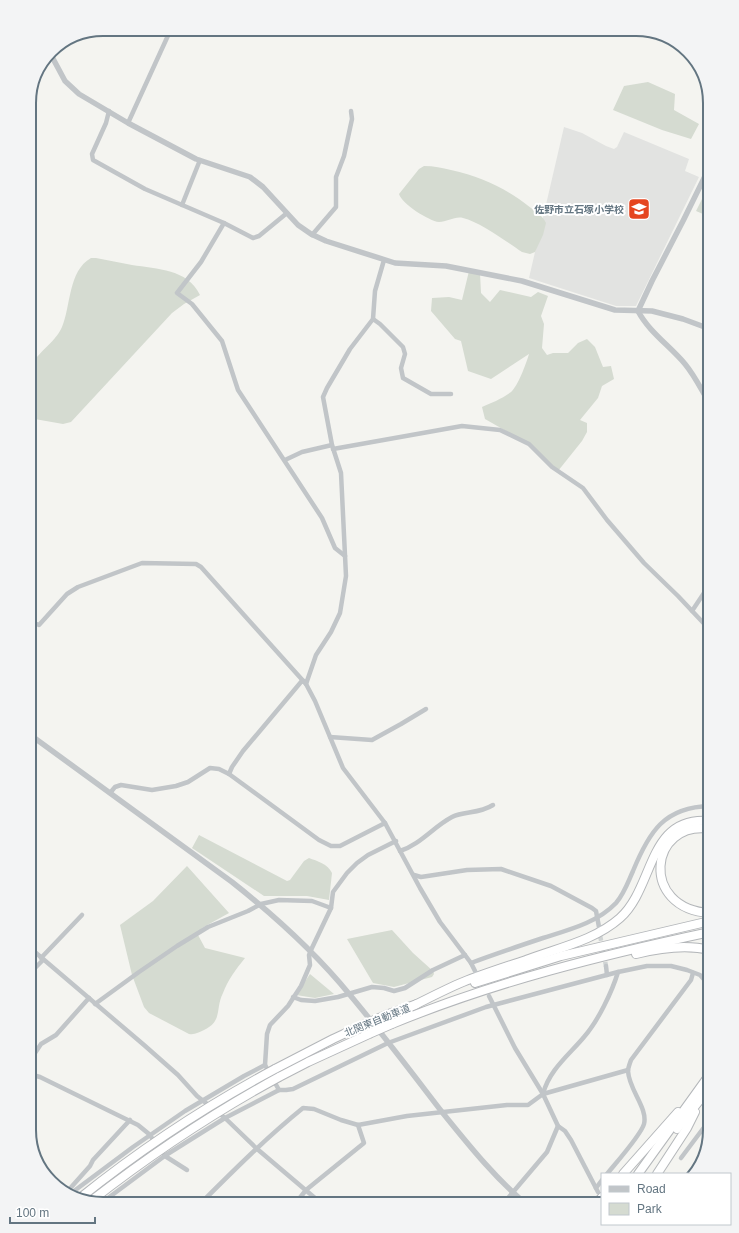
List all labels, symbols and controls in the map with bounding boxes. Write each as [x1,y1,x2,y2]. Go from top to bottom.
school or university icon: 佐野市立石塚小学校 [626,196,652,222]
place label: 佐野市立石塚小学校 [534,204,624,215]
street label: 北関東自動車道 [343,1002,412,1039]
legend [601,1173,731,1225]
text: Road [637,1182,666,1196]
scale bar [10,1199,95,1225]
text: Park [637,1202,663,1216]
text: 100 m [16,1206,49,1220]

